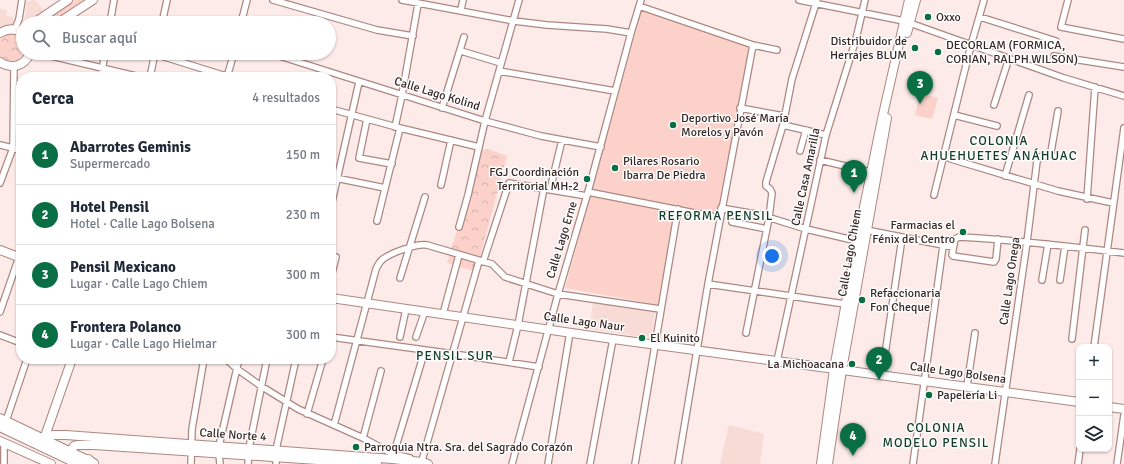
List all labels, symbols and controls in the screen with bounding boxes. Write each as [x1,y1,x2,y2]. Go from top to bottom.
place label: Oxxo [936,10,961,25]
marker: Oxxo [923,12,933,22]
search box [16,16,336,60]
icon: search [30,27,52,49]
text: Buscar aquí [62,29,137,47]
place label: Distribuidor de Herrajes BLUM [830,34,907,63]
place label: DECORLAM (FORMICA, CORIAN, RALPH WILSON) [946,38,1078,67]
marker: Distribuidor de Herrajes BLUM [910,43,920,53]
marker: DECORLAM (FORMICA, CORIAN, RALPH WILSON) [933,47,943,57]
pin: 3 [907,71,933,104]
street label: Calle Lago Kolind [392,74,482,114]
text: Cerca [32,88,74,109]
text: 4 resultados [252,90,320,106]
place label: Deportivo José María Morelos y Pavón [681,111,789,140]
marker: Deportivo José María Morelos y Pavón [668,120,678,130]
street label: Calle Casa Amarilla [788,127,824,227]
district label: COLONIA AHUEHUETES ANÁHUAC [920,133,1078,164]
text: Abarrotes Geminis [70,138,191,156]
text: 1 [41,147,49,163]
text: 150 m [286,147,320,163]
place label: Pilares Rosario Ibarra De Piedra [623,154,706,183]
text: Supermercado [70,156,150,172]
pin: 1 [841,160,867,193]
marker: Pilares Rosario Ibarra De Piedra [610,163,620,173]
place label: FGJ Coordinación Territorial MH-2 [489,165,579,194]
marker: FGJ Coordinación Territorial MH-2 [582,174,592,184]
text: Hotel Pensil [70,198,149,216]
street label: Calle Lago Erne [543,200,581,280]
text: 2 [41,207,49,223]
text: 230 m [286,207,320,223]
district label: REFORMA PENSIL [659,208,773,224]
street label: Calle Lago Chiem [835,208,865,298]
text: Hotel · Calle Lago Bolsena [70,216,215,232]
place label: Farmacias el Fénix del Centro [872,218,955,247]
marker: Farmacias el Fénix del Centro [958,227,968,237]
street label: Calle Lago Onega [996,236,1024,326]
your location [762,246,782,266]
text: Pensil Mexicano [70,258,176,276]
text: 3 [41,267,49,283]
text: 300 m [286,267,320,283]
text: Lugar · Calle Lago Chiem [70,276,208,292]
place label: Refaccionaria Fon Cheque [870,286,941,315]
marker: Refaccionaria Fon Cheque [857,295,867,305]
street label: Calle Lago Naur [543,309,626,335]
text: Frontera Polanco [70,318,181,336]
text: 4 [41,327,49,343]
text: 300 m [286,327,320,343]
place label: El Kuinito [650,331,700,346]
marker: El Kuinito [637,333,647,343]
text: Lugar · Calle Lago Hielmar [70,336,217,352]
map controls [1076,344,1112,452]
button: + [1076,344,1112,380]
pin: 2 [866,347,892,380]
district label: PENSIL SUR [416,348,494,364]
place label: La Michoacana [767,357,844,372]
marker: La Michoacana [847,359,857,369]
street label: Calle Lago Bolsena [909,359,1007,387]
button: − [1076,380,1112,416]
place label: Papelería Li [937,388,997,403]
marker: Papelería Li [924,390,934,400]
button: layers [1076,416,1112,452]
district label: COLONIA MODELO PENSIL [883,420,989,451]
pin: 4 [840,423,866,456]
street label: Calle Norte 4 [199,425,267,445]
place label: Parroquia Ntra. Sra. del Sagrado Corazón [364,440,573,455]
marker: Parroquia Ntra. Sra. del Sagrado Corazón [351,442,361,452]

